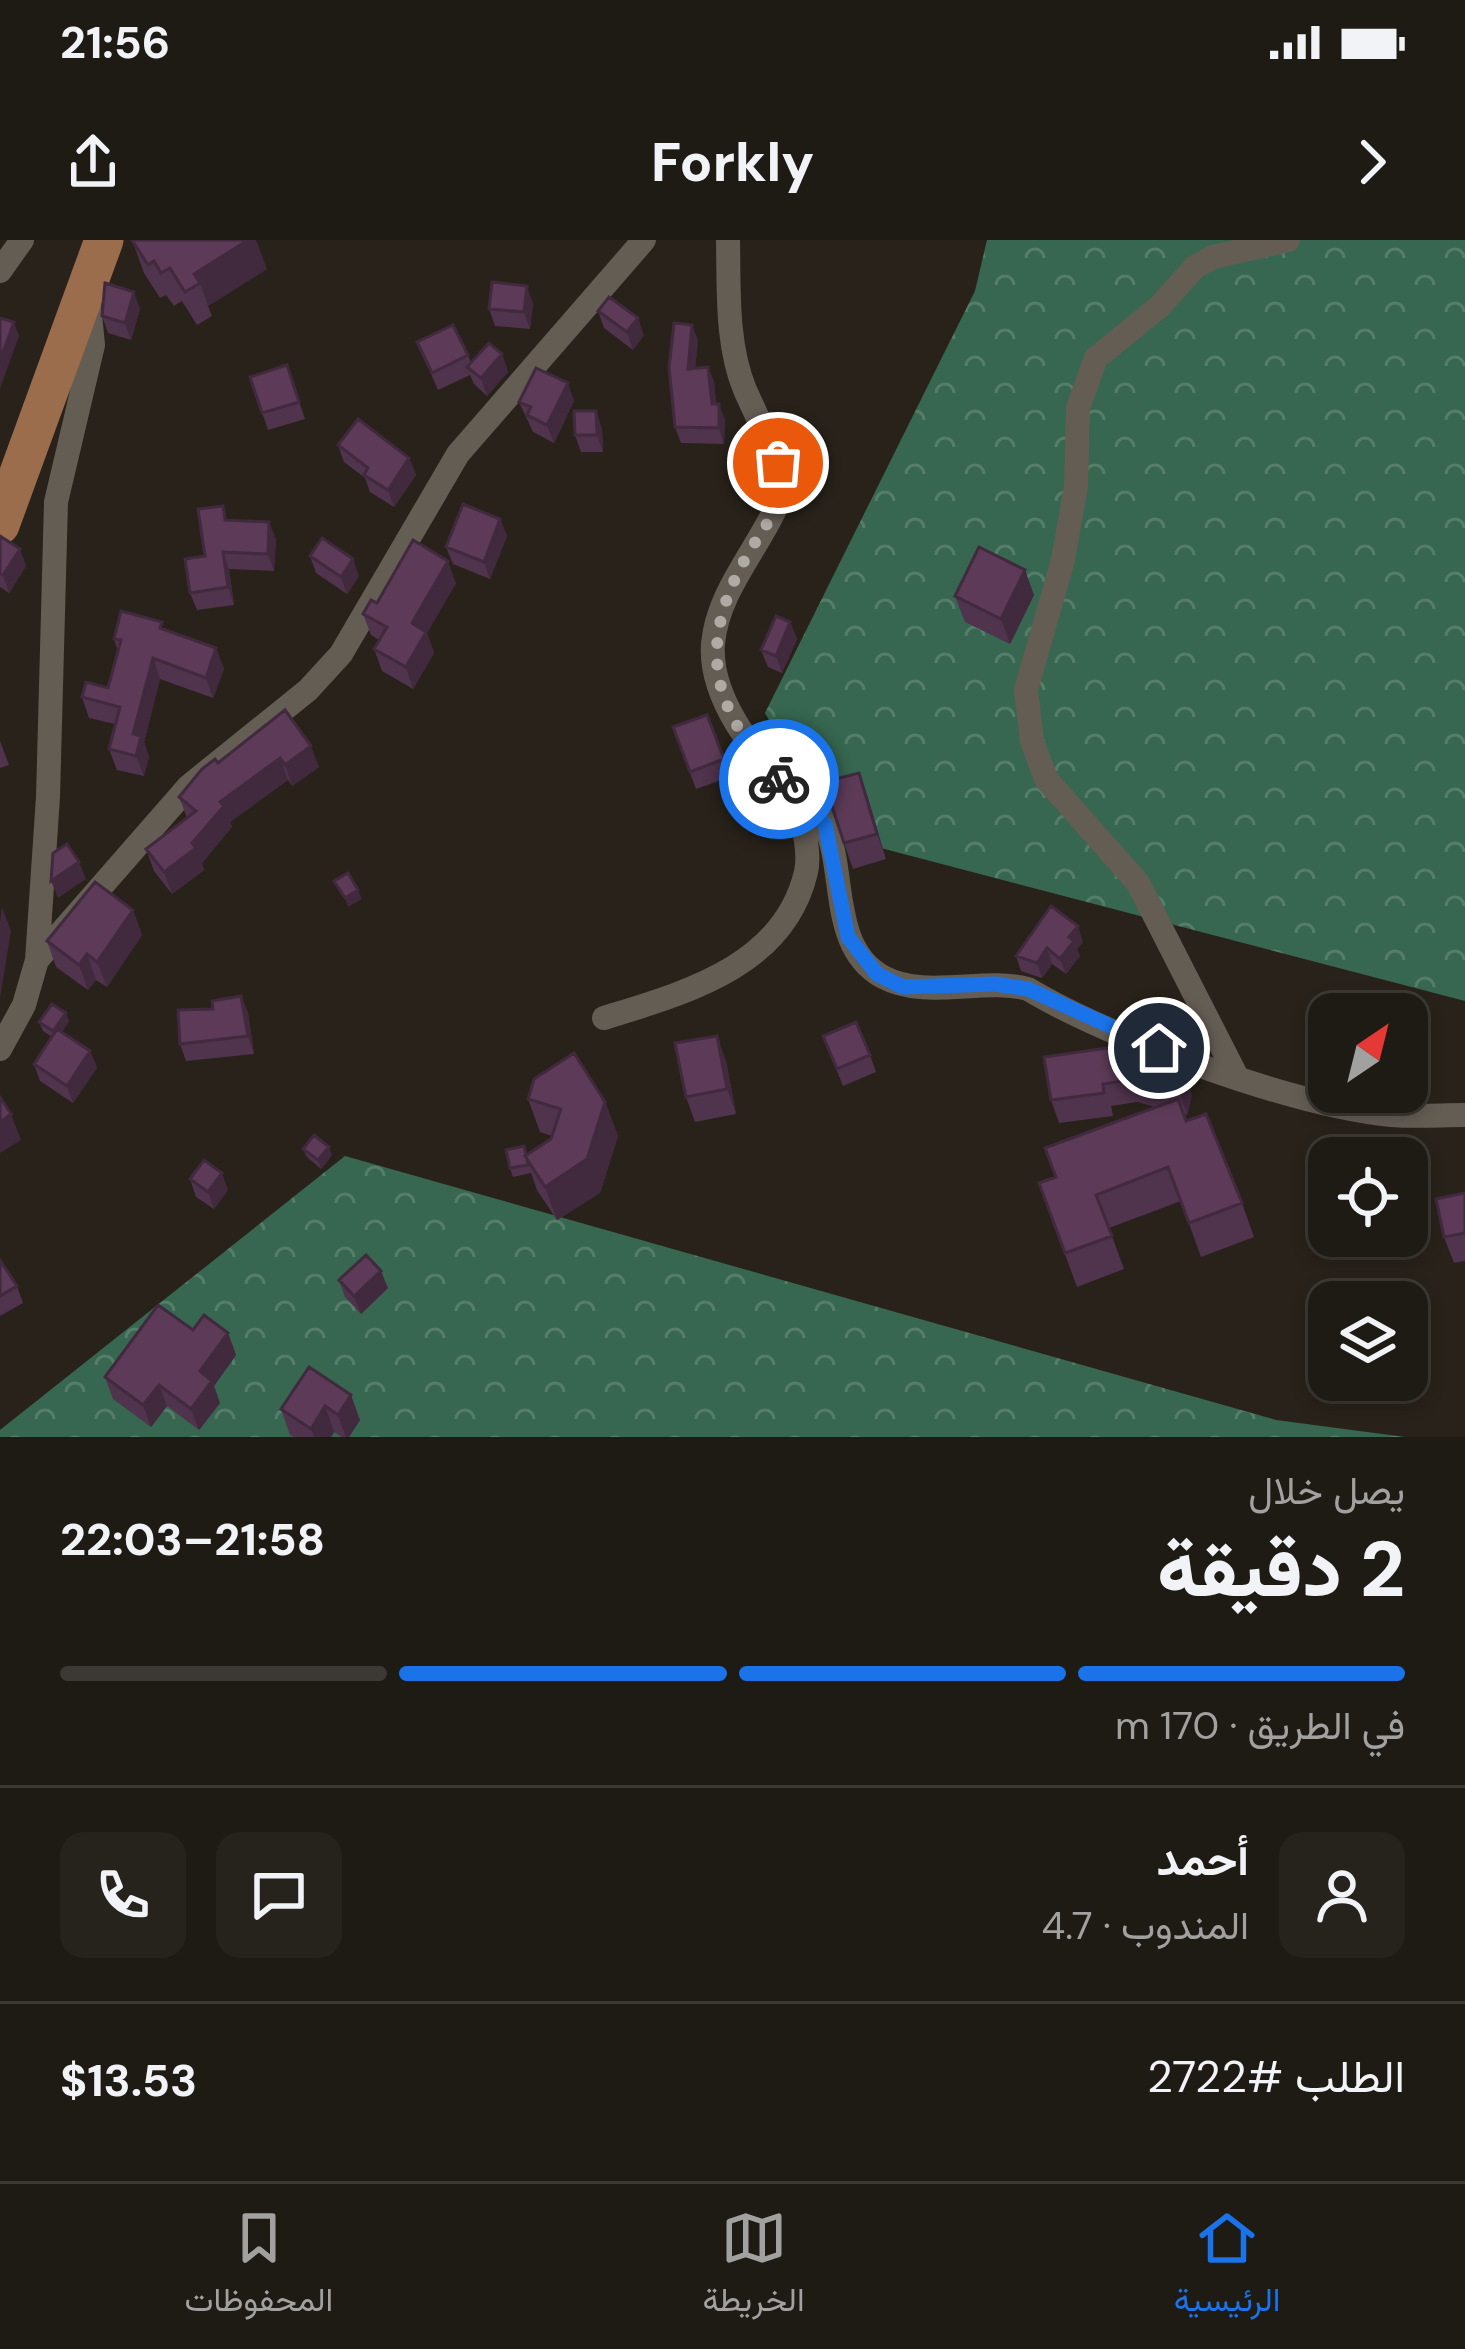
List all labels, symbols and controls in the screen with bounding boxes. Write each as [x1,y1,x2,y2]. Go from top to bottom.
text: 21:56 [60,13,170,72]
text: Forkly [651,127,814,198]
icon: share [60,129,126,195]
icon: forward [1339,129,1405,195]
pin [727,412,829,514]
icon: bag [745,430,811,496]
courier [719,719,839,839]
icon: bike [746,746,812,812]
north arrow [1308,993,1428,1113]
map controls [1308,993,1428,1401]
pin [1108,997,1210,1099]
icon: home [1126,1015,1192,1081]
button: locate [1308,1137,1428,1257]
button: layers [1308,1281,1428,1401]
text: يصل خلال [1248,1465,1405,1516]
text: 21:58–22:03 [60,1510,325,1569]
text: 2 دقيقة [1157,1519,1405,1620]
text: في الطريق · 170 m [1115,1700,1405,1751]
text: أحمد [1157,1830,1249,1889]
button: phone [60,1832,186,1958]
button: chat [216,1832,342,1958]
button: person [1279,1832,1405,1958]
text: المندوب · 4.7 [1042,1900,1249,1951]
text: الطلب #2722 [1147,2047,1405,2106]
text: $13.53 [60,2051,197,2110]
tab: المحفوظات [185,2205,333,2329]
tab: الخريطة [702,2205,805,2329]
tab: الرئيسية [1174,2205,1280,2329]

